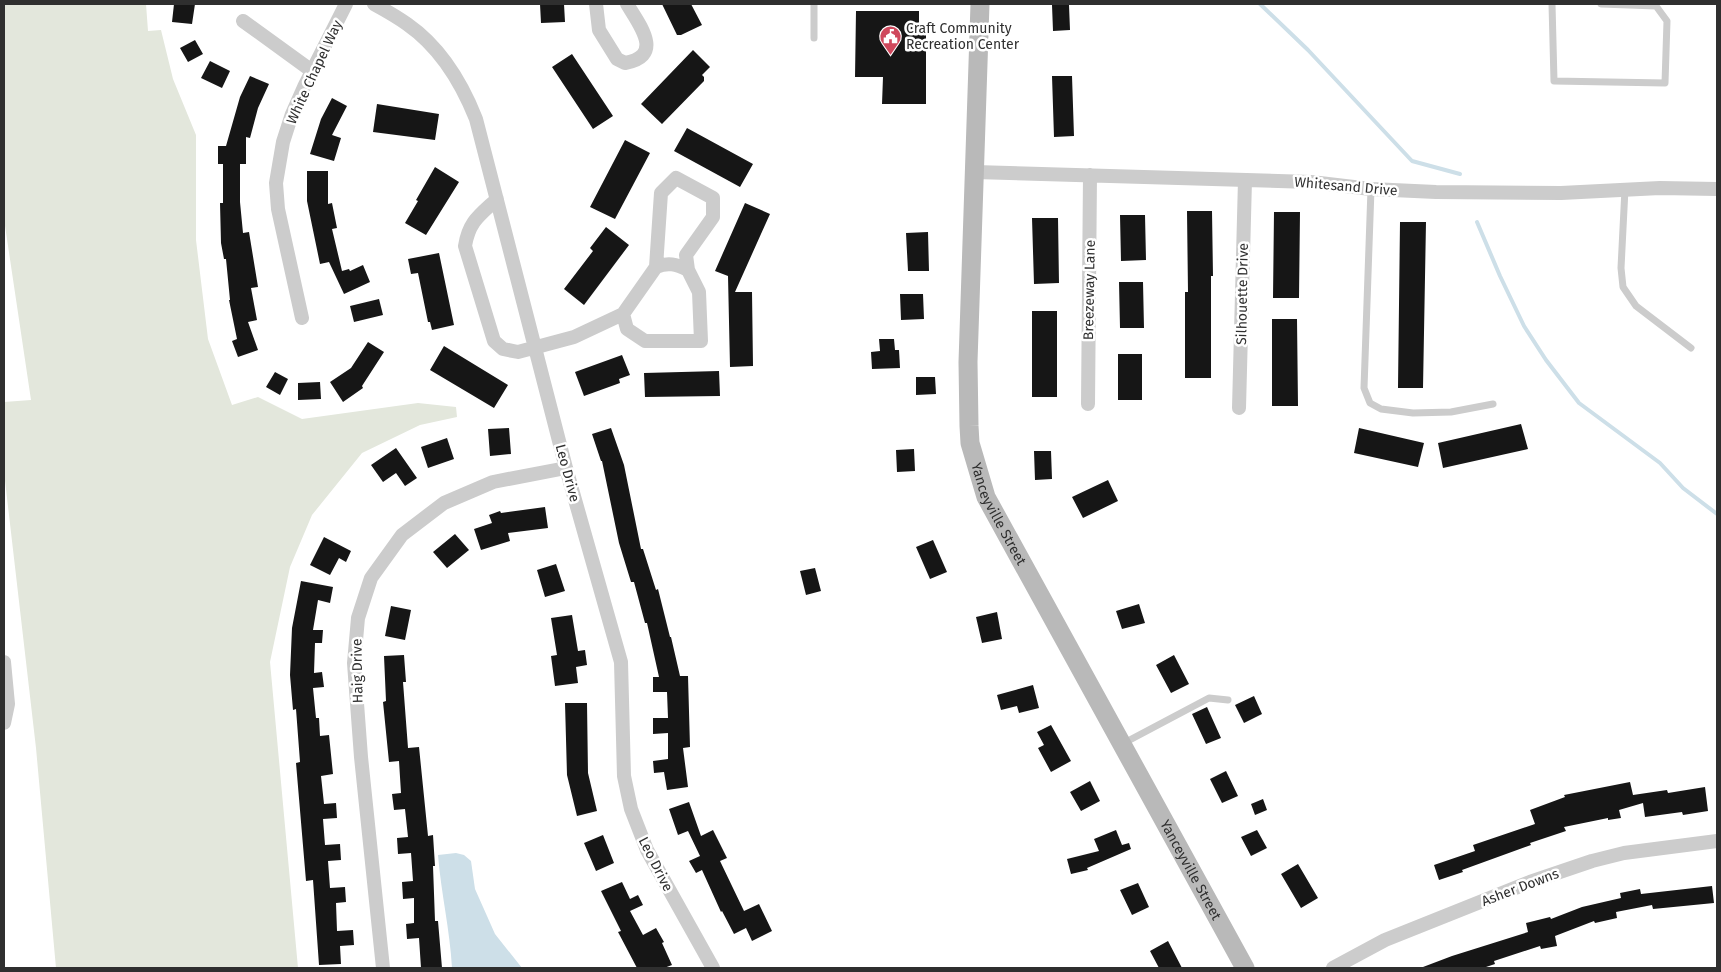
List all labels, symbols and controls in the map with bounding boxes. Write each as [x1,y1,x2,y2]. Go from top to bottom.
street label: White Chapel Way [283,17,346,127]
place label: Craft Community Recreation Center [906,20,1020,53]
public building icon: Craft Community Recreation Center [878,24,902,55]
street label: Whitesand Drive [1294,174,1398,199]
street label: Breezeway Lane [1080,240,1099,340]
street label: Silhouette Drive [1233,243,1252,345]
street label: Leo Drive [552,442,583,504]
street label: Yanceyville Street [967,461,1030,569]
street label: Haig Drive [348,638,367,704]
street label: Yanceyville Street [1156,817,1225,924]
street label: Leo Drive [635,834,677,894]
street label: Asher Downs [1479,865,1562,910]

